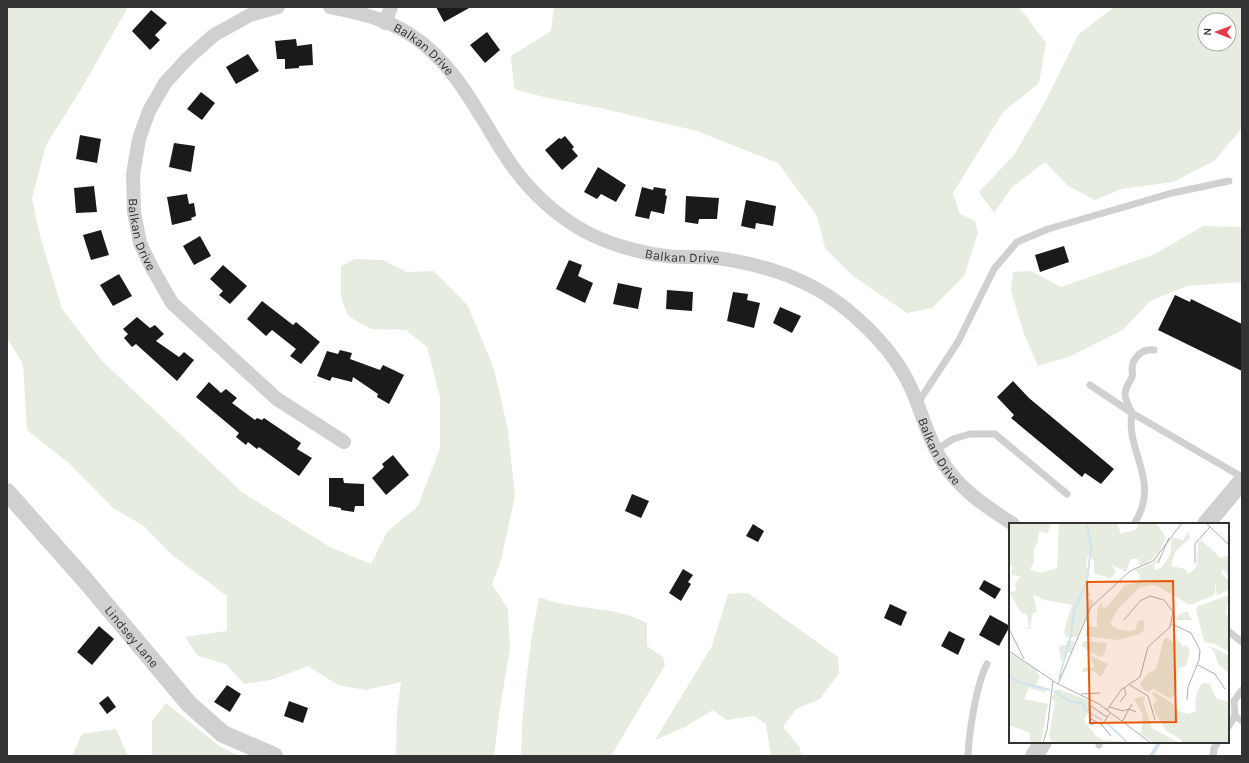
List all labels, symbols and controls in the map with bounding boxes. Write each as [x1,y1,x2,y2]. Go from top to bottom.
north arrow [1197,12,1237,52]
street label: Balkan Drive [391,20,457,78]
text: N [1201,28,1214,36]
street label: Balkan Drive [126,198,159,273]
street label: Balkan Drive [644,246,721,266]
street label: Balkan Drive [915,415,964,488]
inset map [1009,523,1229,743]
street label: Lindsey Lane [102,603,162,671]

